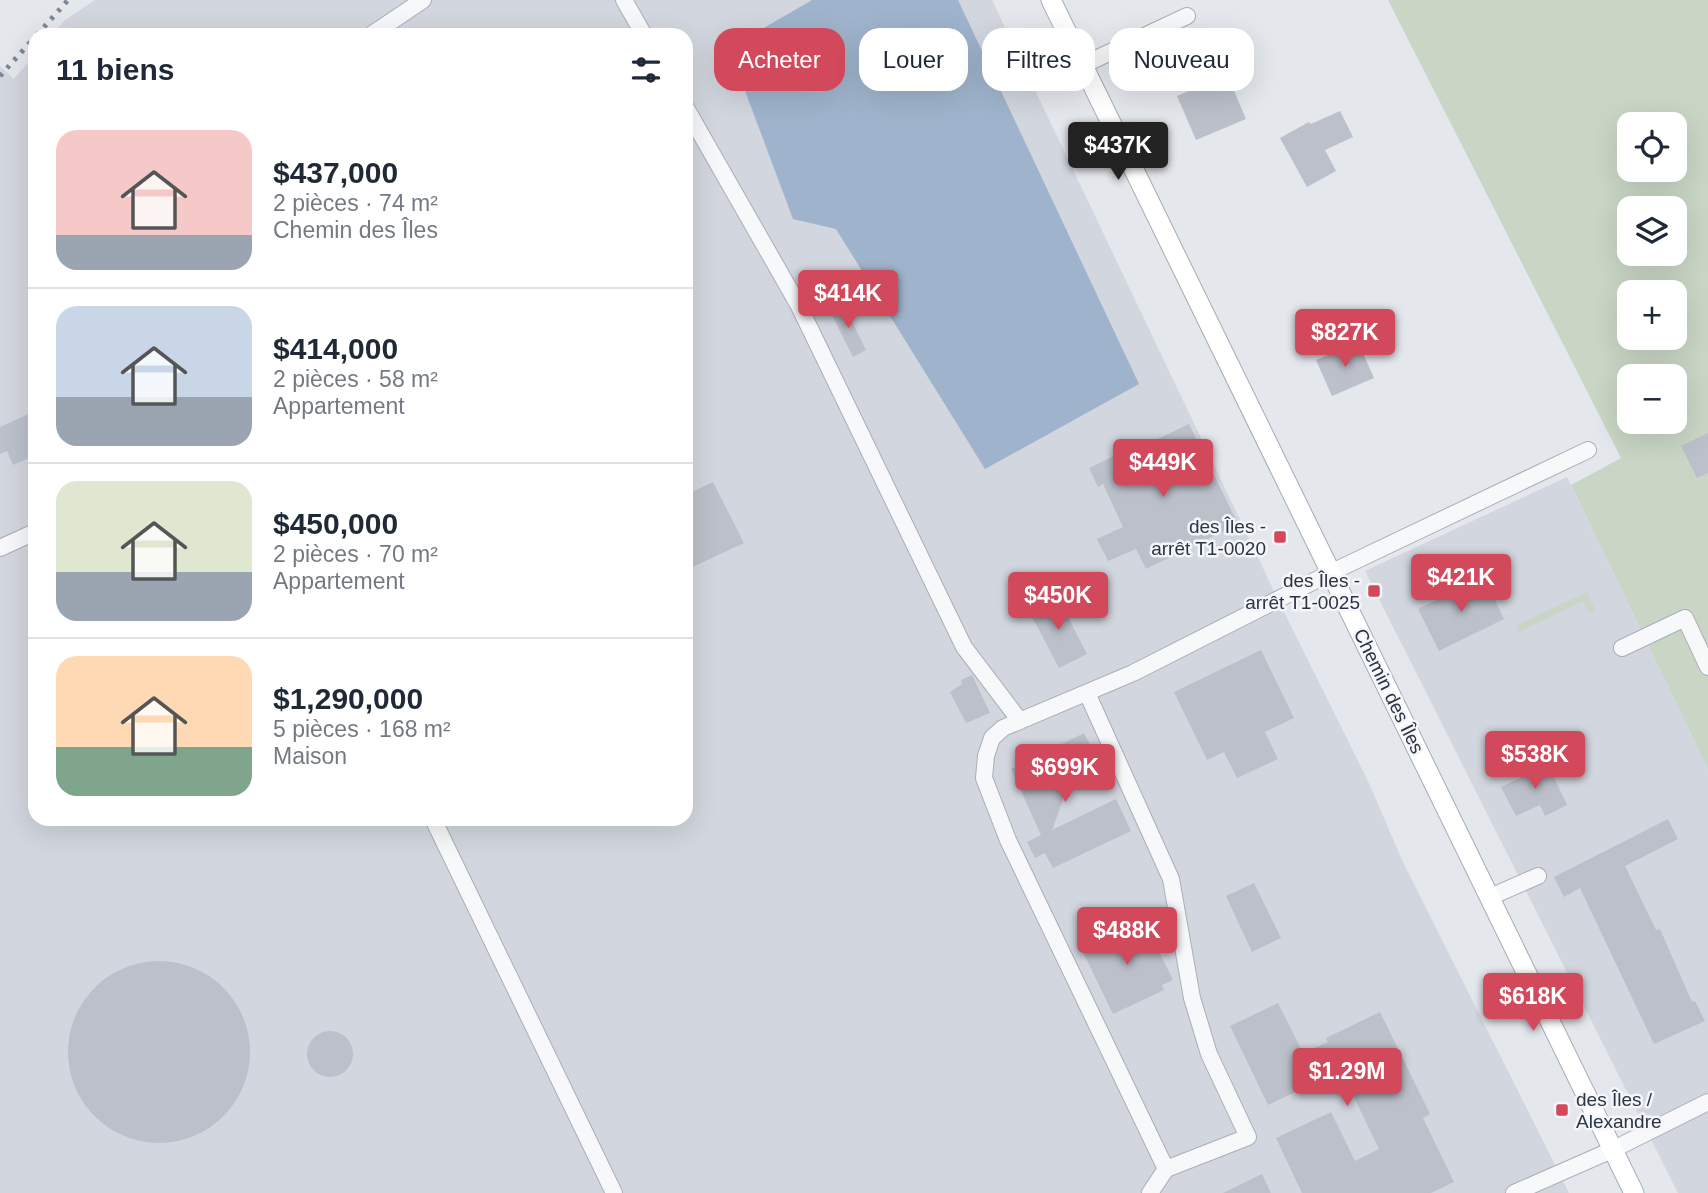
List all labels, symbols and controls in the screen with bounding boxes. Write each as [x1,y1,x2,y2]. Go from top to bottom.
chip: Acheter [714,28,845,91]
chip: Louer [859,28,968,91]
chip: Filtres [982,28,1095,91]
chip: Nouveau [1109,28,1254,91]
icon: filters [627,51,665,89]
text: 11 biens [56,53,174,86]
map controls [1617,112,1687,434]
button: locate [1617,112,1687,182]
pin: $437K [1069,122,1167,182]
text: $437K [1084,132,1152,158]
text: $437,000 [273,156,398,189]
icon: home [112,158,196,242]
text: 2 pièces · 74 m² [273,190,438,216]
button: layers [1617,196,1687,266]
text: Chemin des Îles [273,217,438,243]
pin: $414K [799,270,897,330]
text: $414K [814,280,882,306]
button: + [1617,280,1687,350]
pin: $827K [1296,310,1394,369]
text: $827K [1311,319,1379,345]
text: $414,000 [273,332,398,365]
icon: home [112,334,196,418]
button: − [1617,364,1687,434]
text: 2 pièces · 58 m² [273,366,438,392]
text: Appartement [273,393,405,419]
pin: $449K [1114,440,1212,499]
text: $449K [1129,449,1197,475]
text: $450,000 [273,507,398,540]
icon: home [112,509,196,593]
place label: des Îles - arrêt T1-0020 [1151,516,1266,559]
marker: des Îles - arrêt T1-0020 [1272,529,1288,545]
text: 2 pièces · 70 m² [273,541,438,567]
pin: $421K [1412,554,1510,614]
text: $421K [1427,564,1495,590]
text: Appartement [273,568,405,594]
place label: des Îles - arrêt T1-0025 [1245,570,1360,613]
pin: $450K [1009,572,1107,632]
text: $450K [1024,582,1092,608]
marker: des Îles - arrêt T1-0025 [1366,583,1382,599]
street label: Chemin des Îles [1350,625,1428,757]
text: $1,290,000 [273,682,423,715]
icon: home [112,684,196,768]
text: 5 pièces · 168 m² [273,716,451,742]
pin: $538K [1486,732,1584,791]
text: $538K [1501,741,1569,767]
text: Maison [273,743,347,769]
pin: $699K [1016,744,1114,804]
text: $699K [1031,754,1099,780]
pin: $488K [1078,908,1176,967]
text: $488K [1093,917,1161,943]
pin: $618K [1484,974,1582,1033]
text: $618K [1499,983,1567,1009]
pin: $1.29M [1290,1048,1404,1108]
text: $1.29M [1309,1058,1385,1084]
place label: des Îles / Alexandre [1576,1089,1662,1132]
marker: des Îles / Alexandre [1554,1102,1570,1118]

